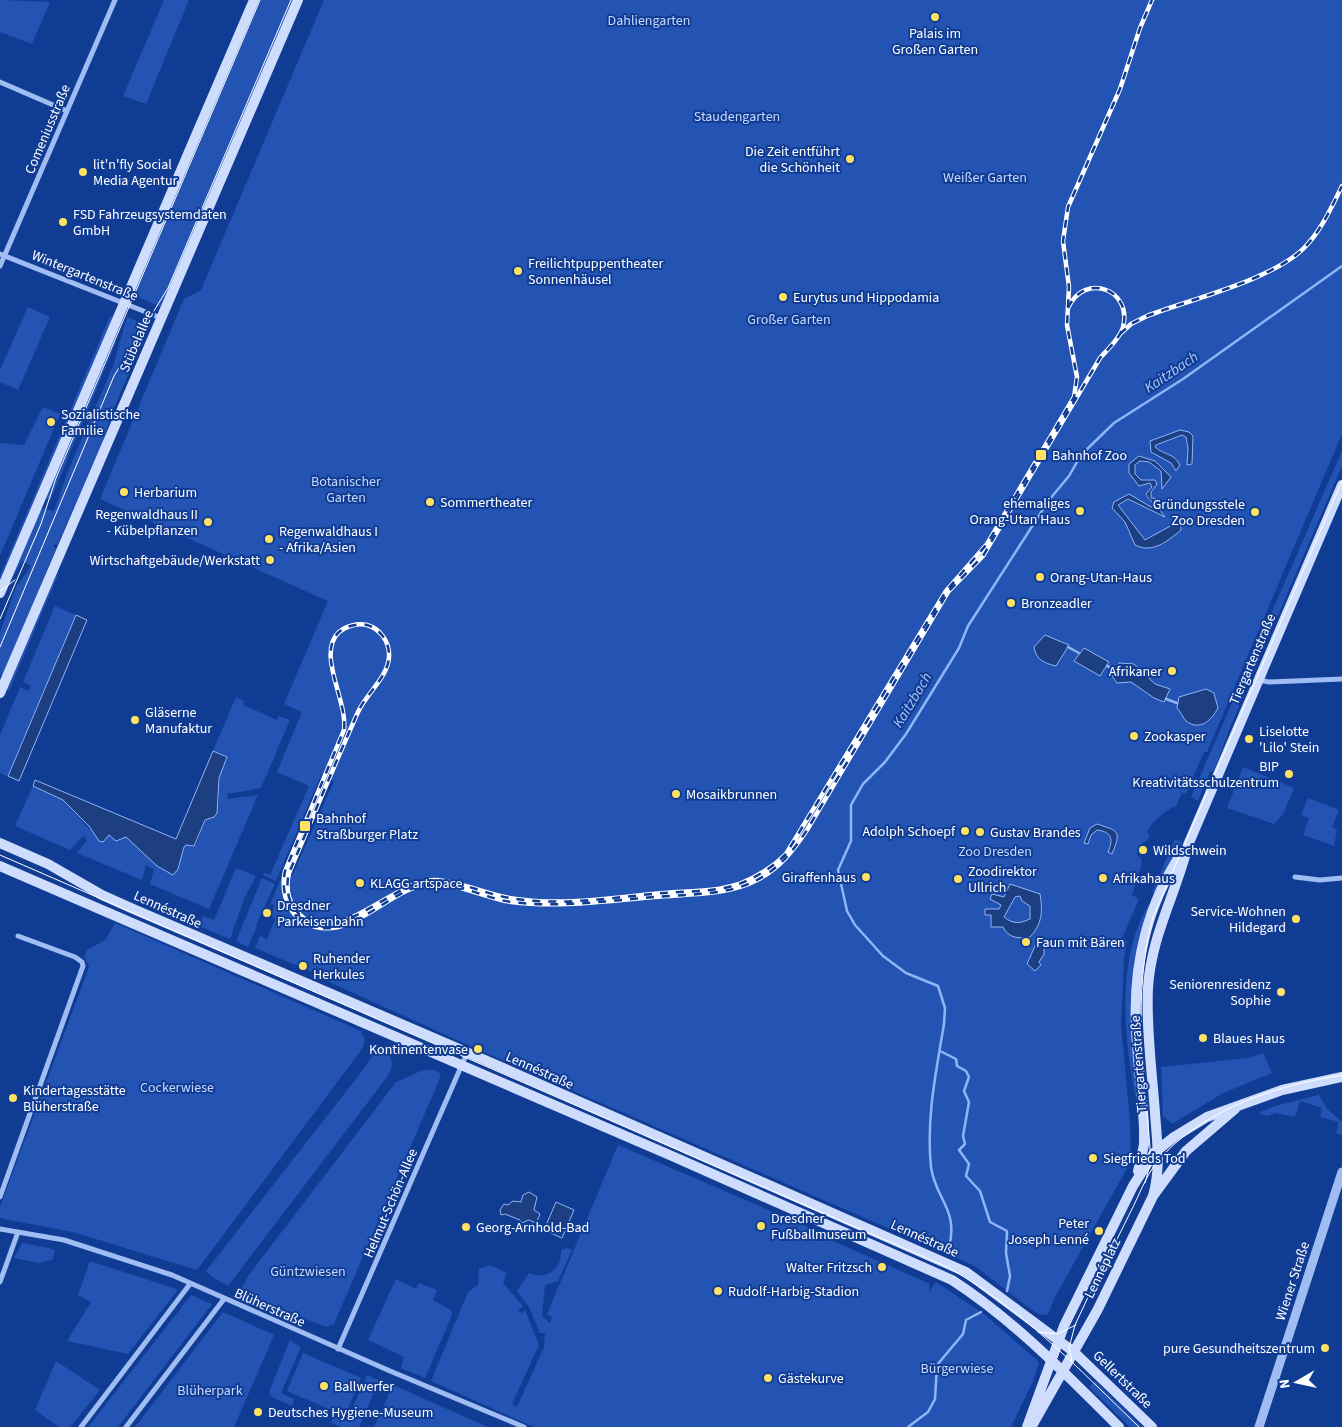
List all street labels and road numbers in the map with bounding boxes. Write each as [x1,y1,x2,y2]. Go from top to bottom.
street label: Comeniusstraße [20,81,76,177]
street label: Wintergartenstraße [28,245,141,306]
street label: Stübelallee [115,307,159,376]
street label: Tiergartenstraße [1225,611,1281,708]
street label: Lennéstraße [130,886,205,934]
street label: Tiergartenstraße [1126,1015,1152,1113]
street label: Lennéstraße [502,1047,577,1095]
street label: Helmut-Schön-Allee [359,1146,423,1261]
street label: Lennéstraße [887,1215,962,1263]
street label: Lennéplatz [1080,1235,1126,1302]
street label: Wiener Straße [1271,1239,1315,1323]
street label: Blüherstraße [231,1283,308,1332]
street label: Gellertstraße [1088,1346,1157,1413]

